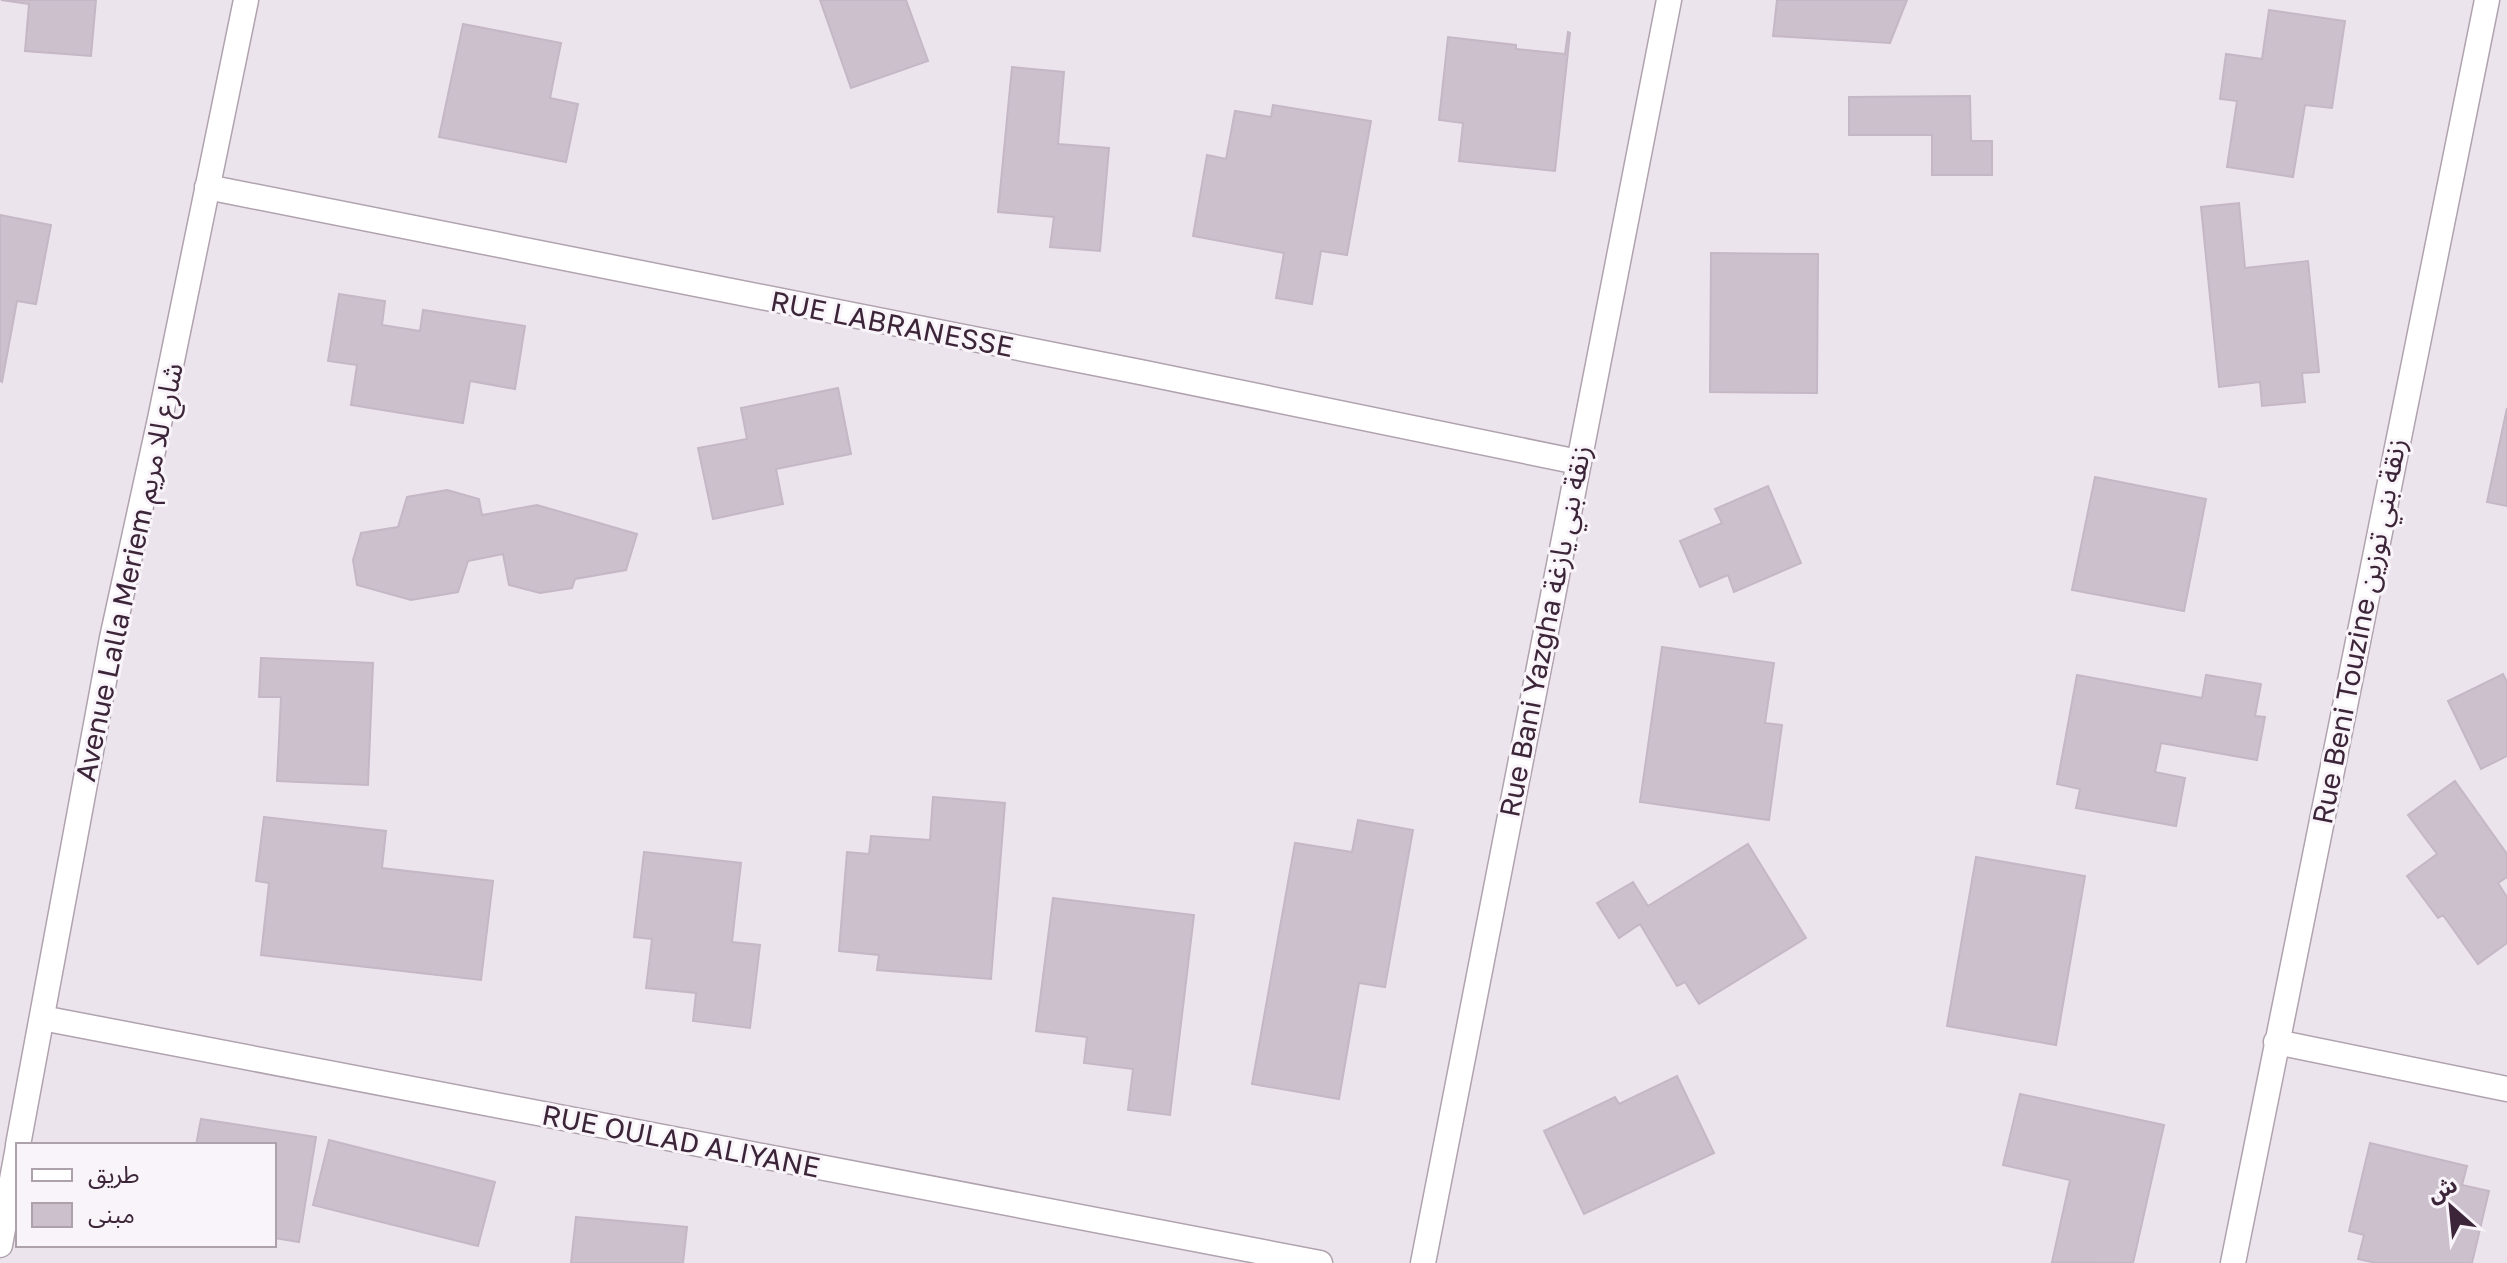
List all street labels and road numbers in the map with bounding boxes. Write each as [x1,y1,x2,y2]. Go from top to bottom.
street label: RUE LABRANESSE [768,284,1016,363]
street label: Avenue Lalla Meriem شارع للا مريم [68,360,195,785]
street label: Rue Beni Touzine زنقة بني توزين [2305,435,2418,828]
street label: Rue Bani Yazgha زنقة بني يازغة [1492,442,1602,821]
street label: RUE OULAD ALIYANE [539,1097,823,1184]

